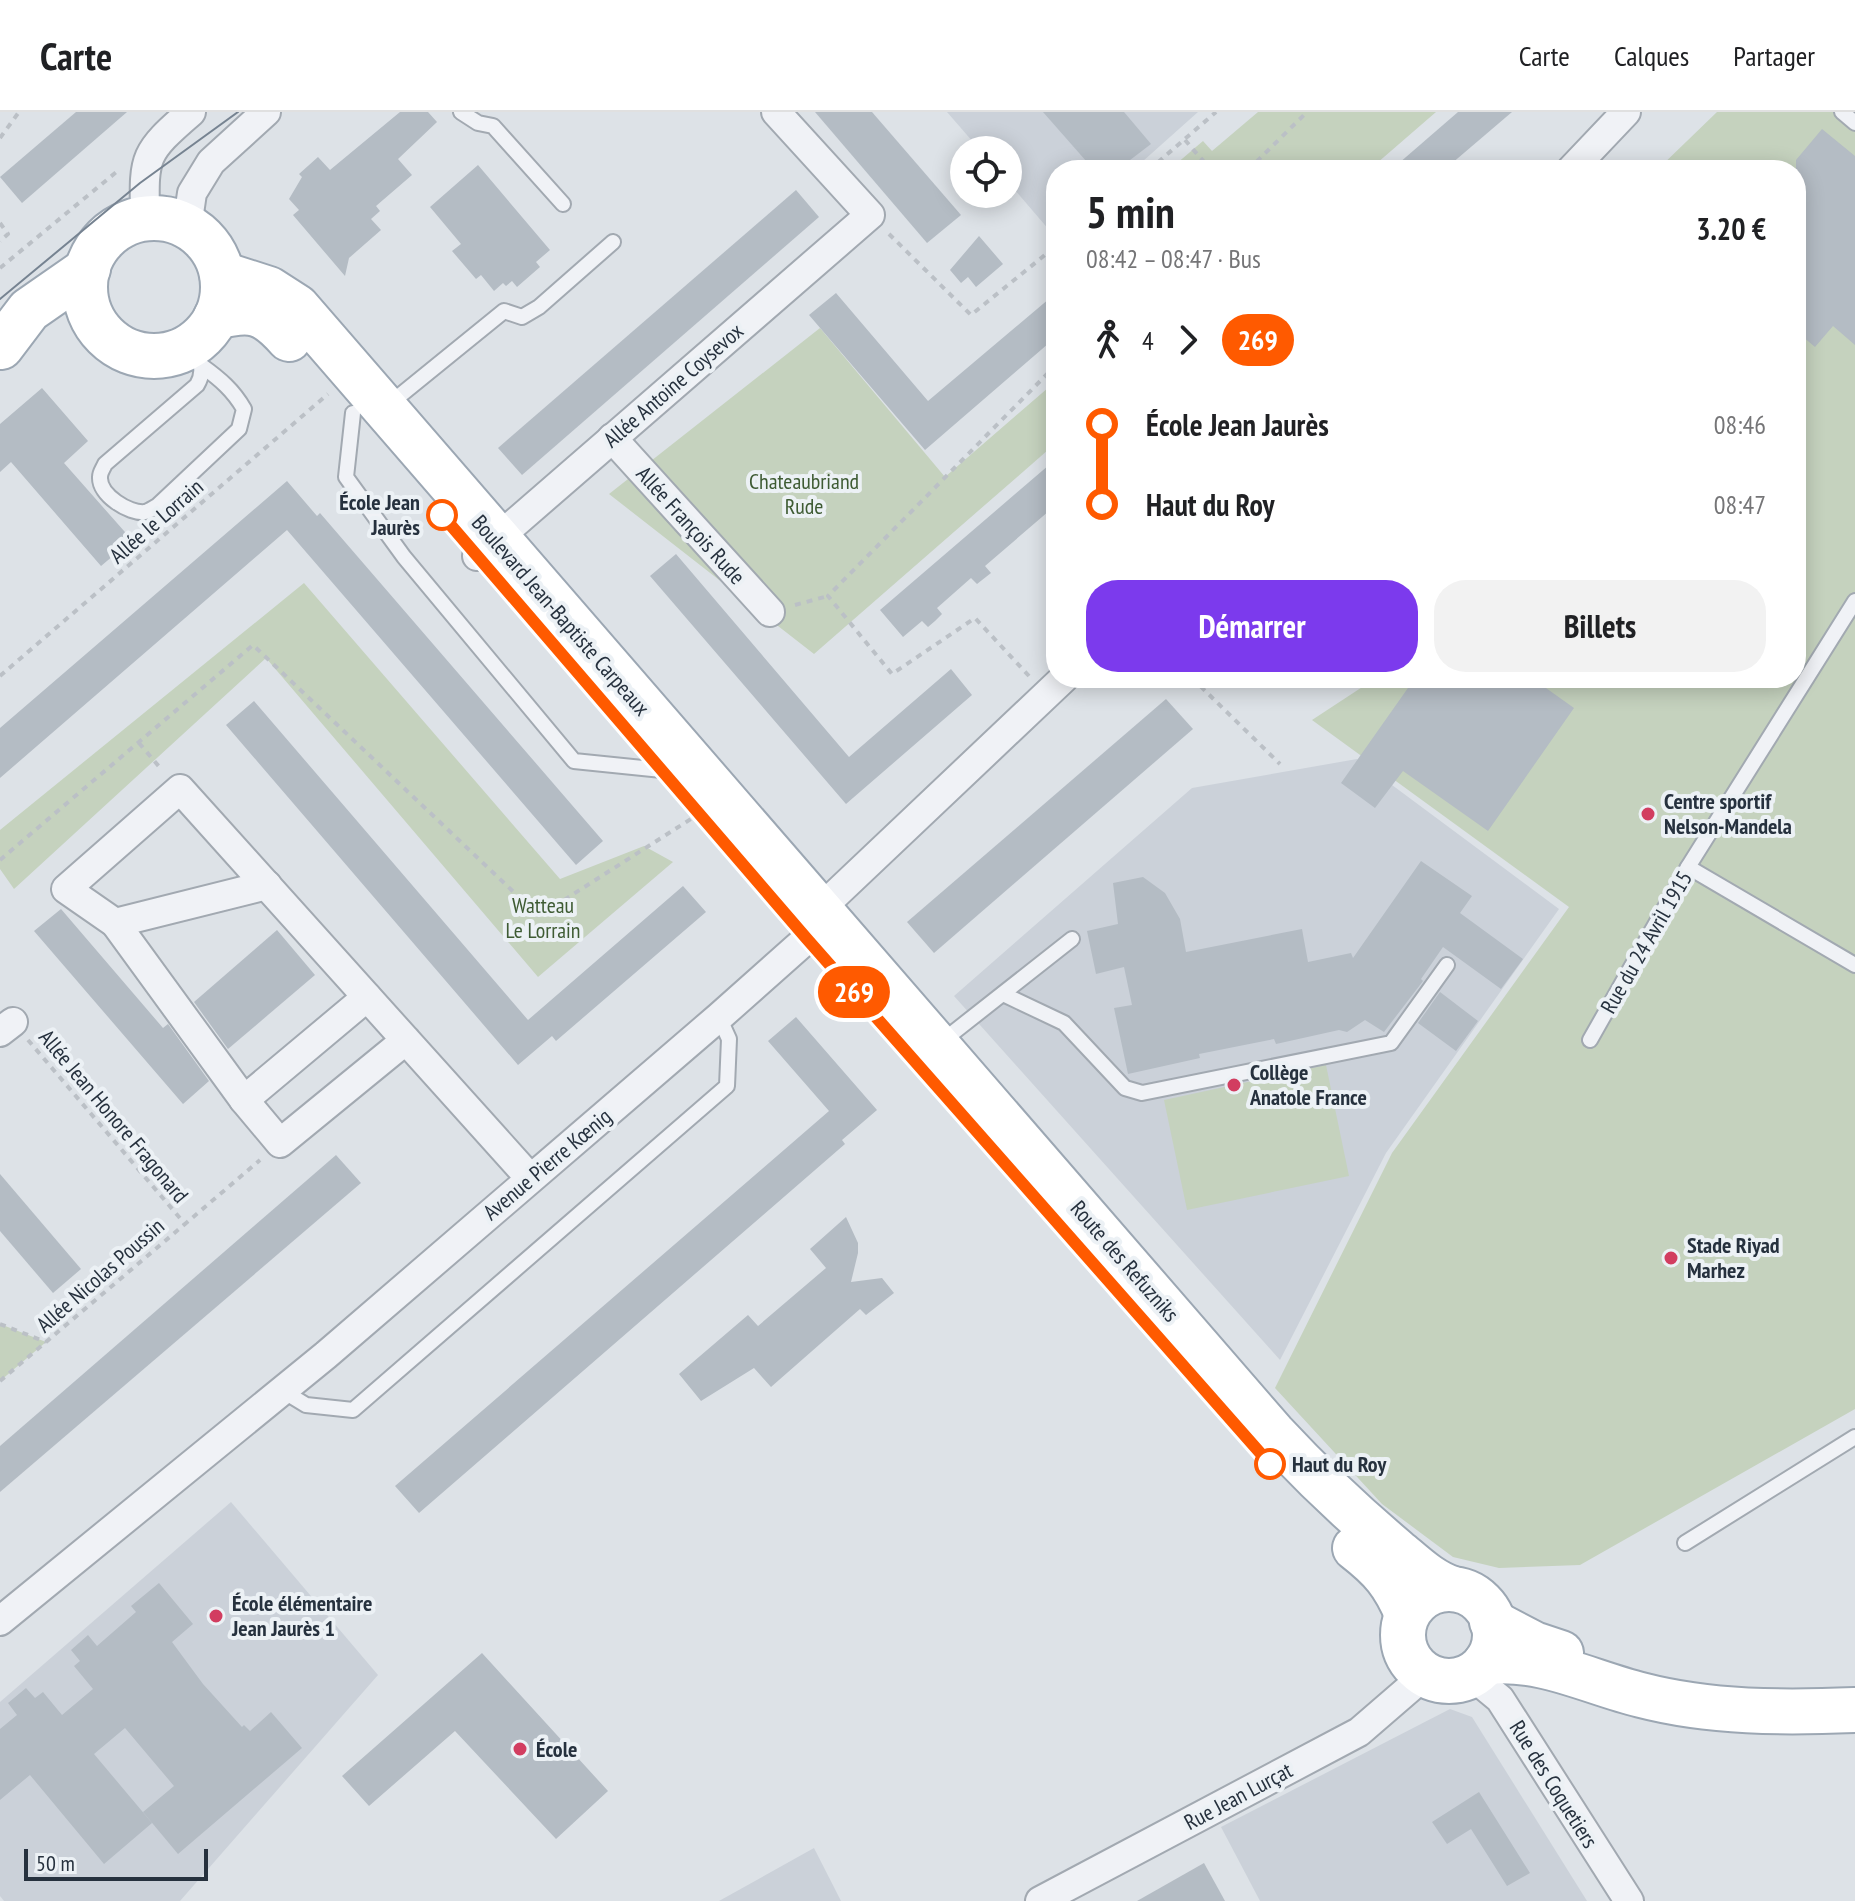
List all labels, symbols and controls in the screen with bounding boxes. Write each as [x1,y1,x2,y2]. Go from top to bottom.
text: Carte [40,31,112,80]
text: Carte [1519,37,1570,74]
text: Calques [1614,37,1689,74]
text: Partager [1733,37,1815,74]
map controls [950,136,1022,208]
button: locate [950,136,1022,208]
text: 5 min [1086,183,1175,240]
text: 3.20 € [1696,209,1766,248]
text: 08:42 – 08:47 · Bus [1086,242,1261,275]
street label: Allée Antoine Coysevox [597,317,749,453]
icon: walk [1086,318,1130,362]
icon: forward [1166,318,1210,362]
text: 269 [1238,321,1278,358]
text: 4 [1142,324,1154,357]
text: École Jean Jaurès [1146,405,1329,444]
text: 08:46 [1714,408,1766,441]
street label: Allée François Rude [631,460,751,590]
park label: Chateaubriand Rude [749,467,859,520]
street label: Allée le Lorrain [103,473,209,569]
text: Haut du Roy [1146,485,1274,524]
place label: École Jean Jaurès [339,488,420,541]
text: 08:47 [1714,488,1766,521]
marker: École Jean Jaurès [427,500,457,530]
street label: Boulevard Jean-Baptiste Carpeaux [466,509,656,721]
button: Démarrer [1086,580,1418,672]
button: Billets [1434,580,1766,672]
place label: Centre sportif Nelson-Mandela [1664,787,1792,840]
marker: Centre sportif Nelson-Mandela [1639,805,1657,823]
street label: Rue du 24 Avril 1915 [1594,866,1698,1018]
park label: Watteau Le Lorrain [506,891,580,944]
line badge: 269 [808,966,900,1018]
text: 269 [834,973,874,1010]
street label: Allée Jean Honore Fragonard [33,1024,195,1208]
place label: Collège Anatole France [1249,1058,1367,1111]
marker: Collège Anatole France [1225,1076,1243,1094]
street label: Avenue Pierre Kœnig [477,1102,617,1226]
street label: Route des Refuzniks [1065,1195,1185,1327]
street label: Allée Nicolas Poussin [30,1212,170,1338]
place label: Stade Riyad Marhez [1687,1231,1780,1284]
marker: Stade Riyad Marhez [1662,1249,1680,1267]
marker: Haut du Roy [1255,1449,1285,1479]
place label: Haut du Roy [1292,1450,1387,1478]
place label: École élémentaire Jean Jaurès 1 [231,1589,372,1642]
marker: École élémentaire Jean Jaurès 1 [207,1607,225,1625]
street label: Rue des Coquetiers [1504,1715,1604,1853]
place label: École [536,1735,577,1763]
marker: École [511,1740,529,1758]
street label: Rue Jean Lurçat [1179,1756,1297,1836]
scale bar [24,1845,208,1881]
text: 50 m [36,1849,75,1877]

